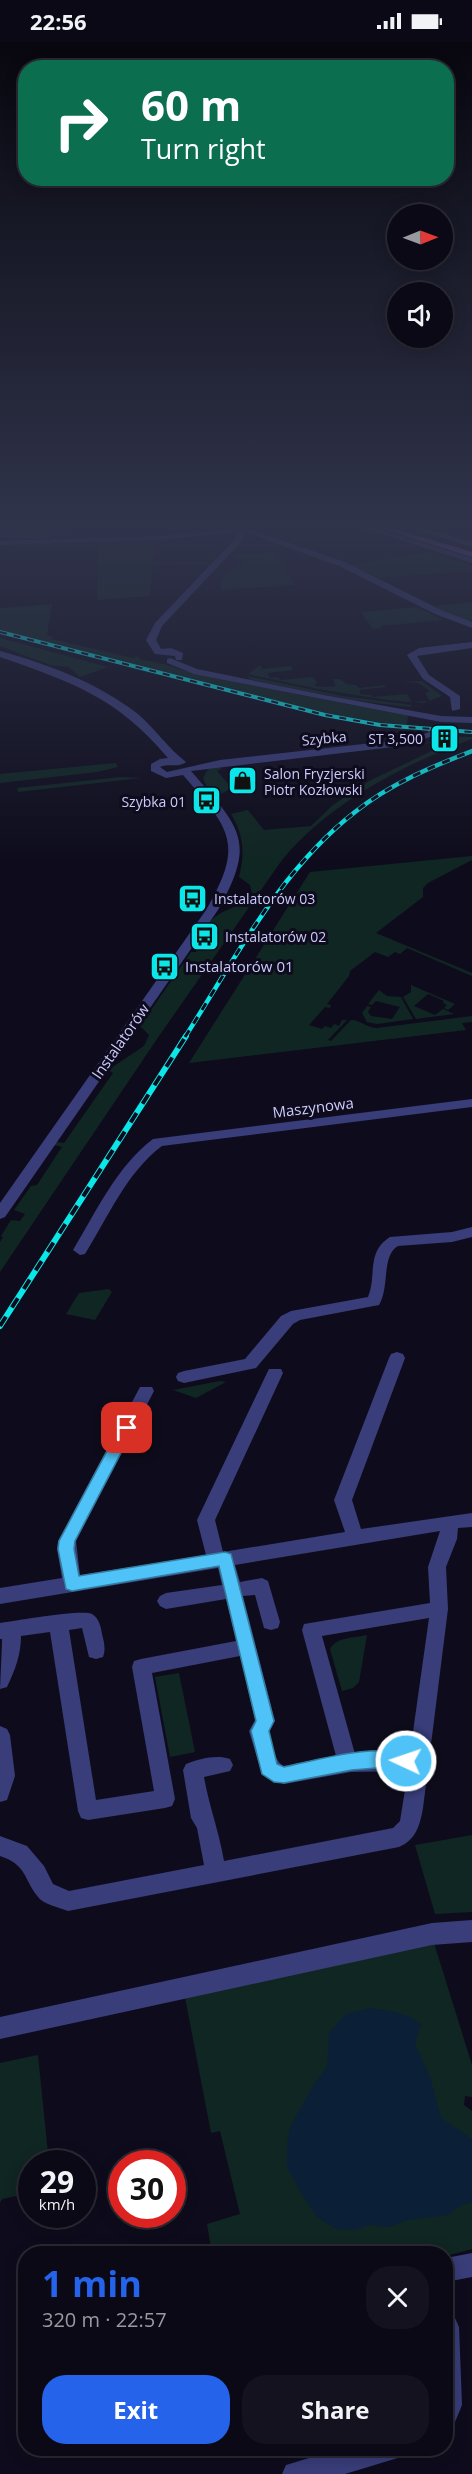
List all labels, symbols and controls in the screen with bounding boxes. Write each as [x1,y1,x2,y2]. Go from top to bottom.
text: 22:56 [30,6,87,36]
text: 60 m [141,76,241,133]
icon: right [42,84,120,162]
text: Turn right [141,130,266,167]
north arrow [387,204,453,270]
map controls [387,204,453,348]
button: sound [387,282,453,348]
building icon: ST 3,500 [428,722,460,754]
street label: Szybka [301,726,347,750]
place label: ST 3,500 [368,729,423,748]
place label: Salon Fryzjerski Piotr Kozłowski [264,764,365,799]
shop icon: Salon Fryzjerski Piotr Kozłowski [227,765,259,797]
bus stop icon: Szybka 01 [191,785,223,817]
place label: Szybka 01 [121,792,186,811]
bus stop icon: Instalatorów 03 [177,882,209,914]
place label: Instalatorów 03 [214,889,315,908]
bus stop icon: Instalatorów 02 [188,920,220,952]
place label: Instalatorów 02 [225,927,326,946]
bus stop icon: Instalatorów 01 [148,950,180,982]
place label: Instalatorów 01 [185,956,294,976]
street label: Instalatorów [87,999,153,1083]
street label: Maszynowa [271,1092,355,1122]
pin [101,1402,152,1453]
icon: arrive [110,1411,143,1444]
position arrow [374,1729,438,1793]
speed limit sign: 30 [108,2150,186,2228]
text: 29 [40,2161,74,2202]
text: km/h [39,2194,75,2214]
text: 1 min [42,2259,142,2308]
button: close [366,2266,429,2329]
text: 320 m · 22:57 [42,2306,167,2333]
button: Exit [42,2375,230,2444]
button: Share [242,2375,429,2444]

